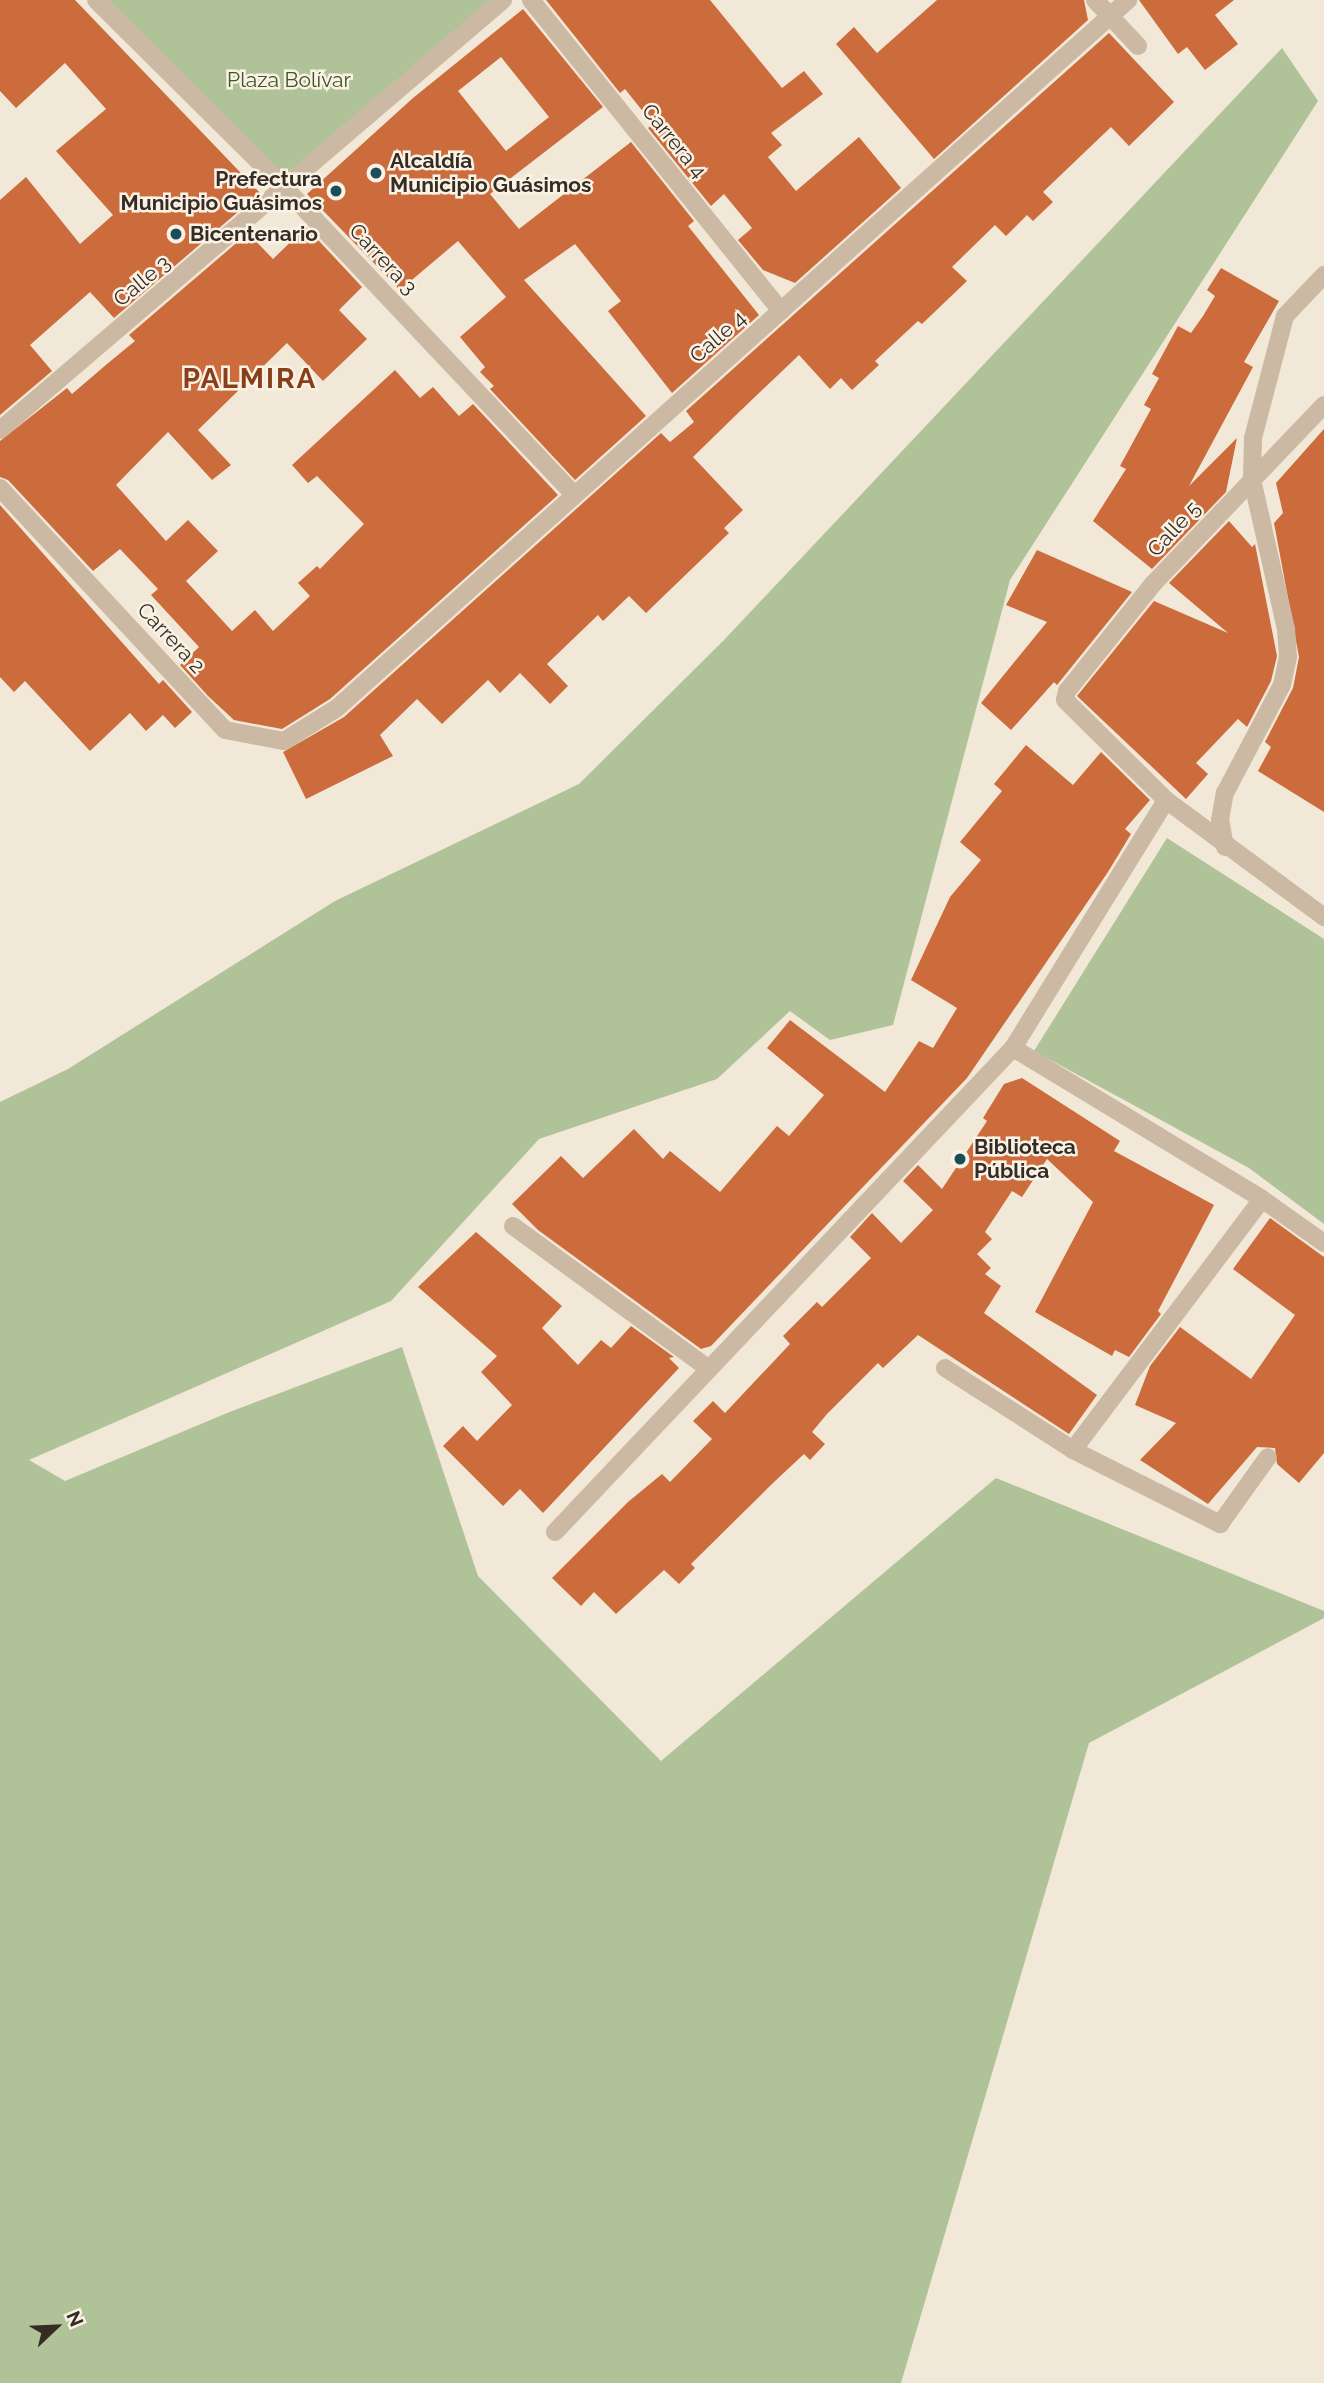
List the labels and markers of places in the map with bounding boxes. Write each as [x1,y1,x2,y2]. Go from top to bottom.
place label: Alcaldía Municipio Guásimos [390,148,591,198]
marker: Alcaldía Municipio Guásimos [368,165,384,181]
place label: Prefectura Municipio Guásimos [121,166,322,216]
marker: Prefectura Municipio Guásimos [328,183,344,199]
place label: Bicentenario [190,221,318,247]
marker: Bicentenario [168,226,184,242]
place label: Biblioteca Pública [974,1134,1076,1184]
marker: Biblioteca Pública [952,1151,968,1167]

